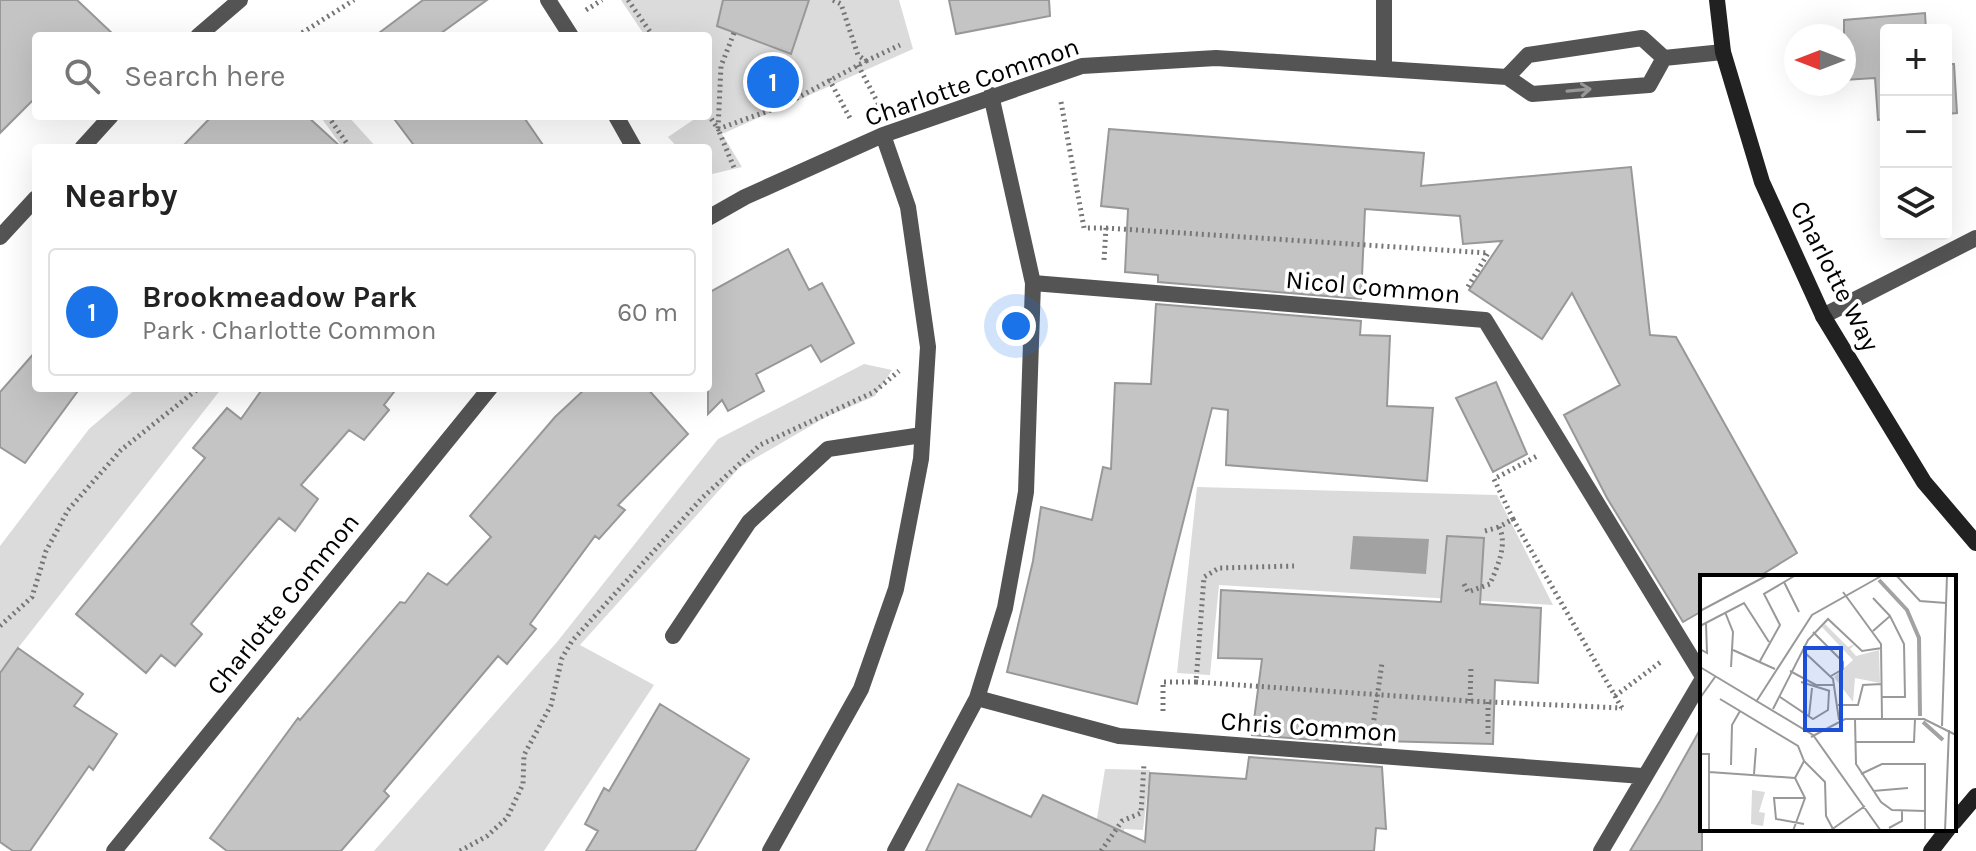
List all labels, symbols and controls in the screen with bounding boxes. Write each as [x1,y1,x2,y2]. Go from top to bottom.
north arrow [1784,24,1856,96]
map controls [1880,24,1952,240]
button: + [1880,24,1952,96]
street label: Charlotte Common [861,31,1083,133]
search box [32,32,712,120]
pin: 1 [747,52,799,112]
icon: search [60,54,104,98]
text: Search here [124,58,285,94]
one-way arrow [1565,83,1592,98]
button: − [1880,96,1952,168]
button: layers [1880,168,1952,240]
text: Nearby [64,176,178,216]
street label: Charlotte Way [1784,196,1886,356]
street label: Nicol Common [1284,264,1462,310]
text: Brookmeadow Park [142,279,417,315]
text: 1 [87,297,97,328]
text: 60 m [617,297,678,328]
your location [996,306,1036,346]
text: Park · Charlotte Common [142,315,436,346]
street label: Charlotte Common [200,507,366,701]
inset map [1700,575,1956,831]
street label: Chris Common [1219,705,1399,749]

